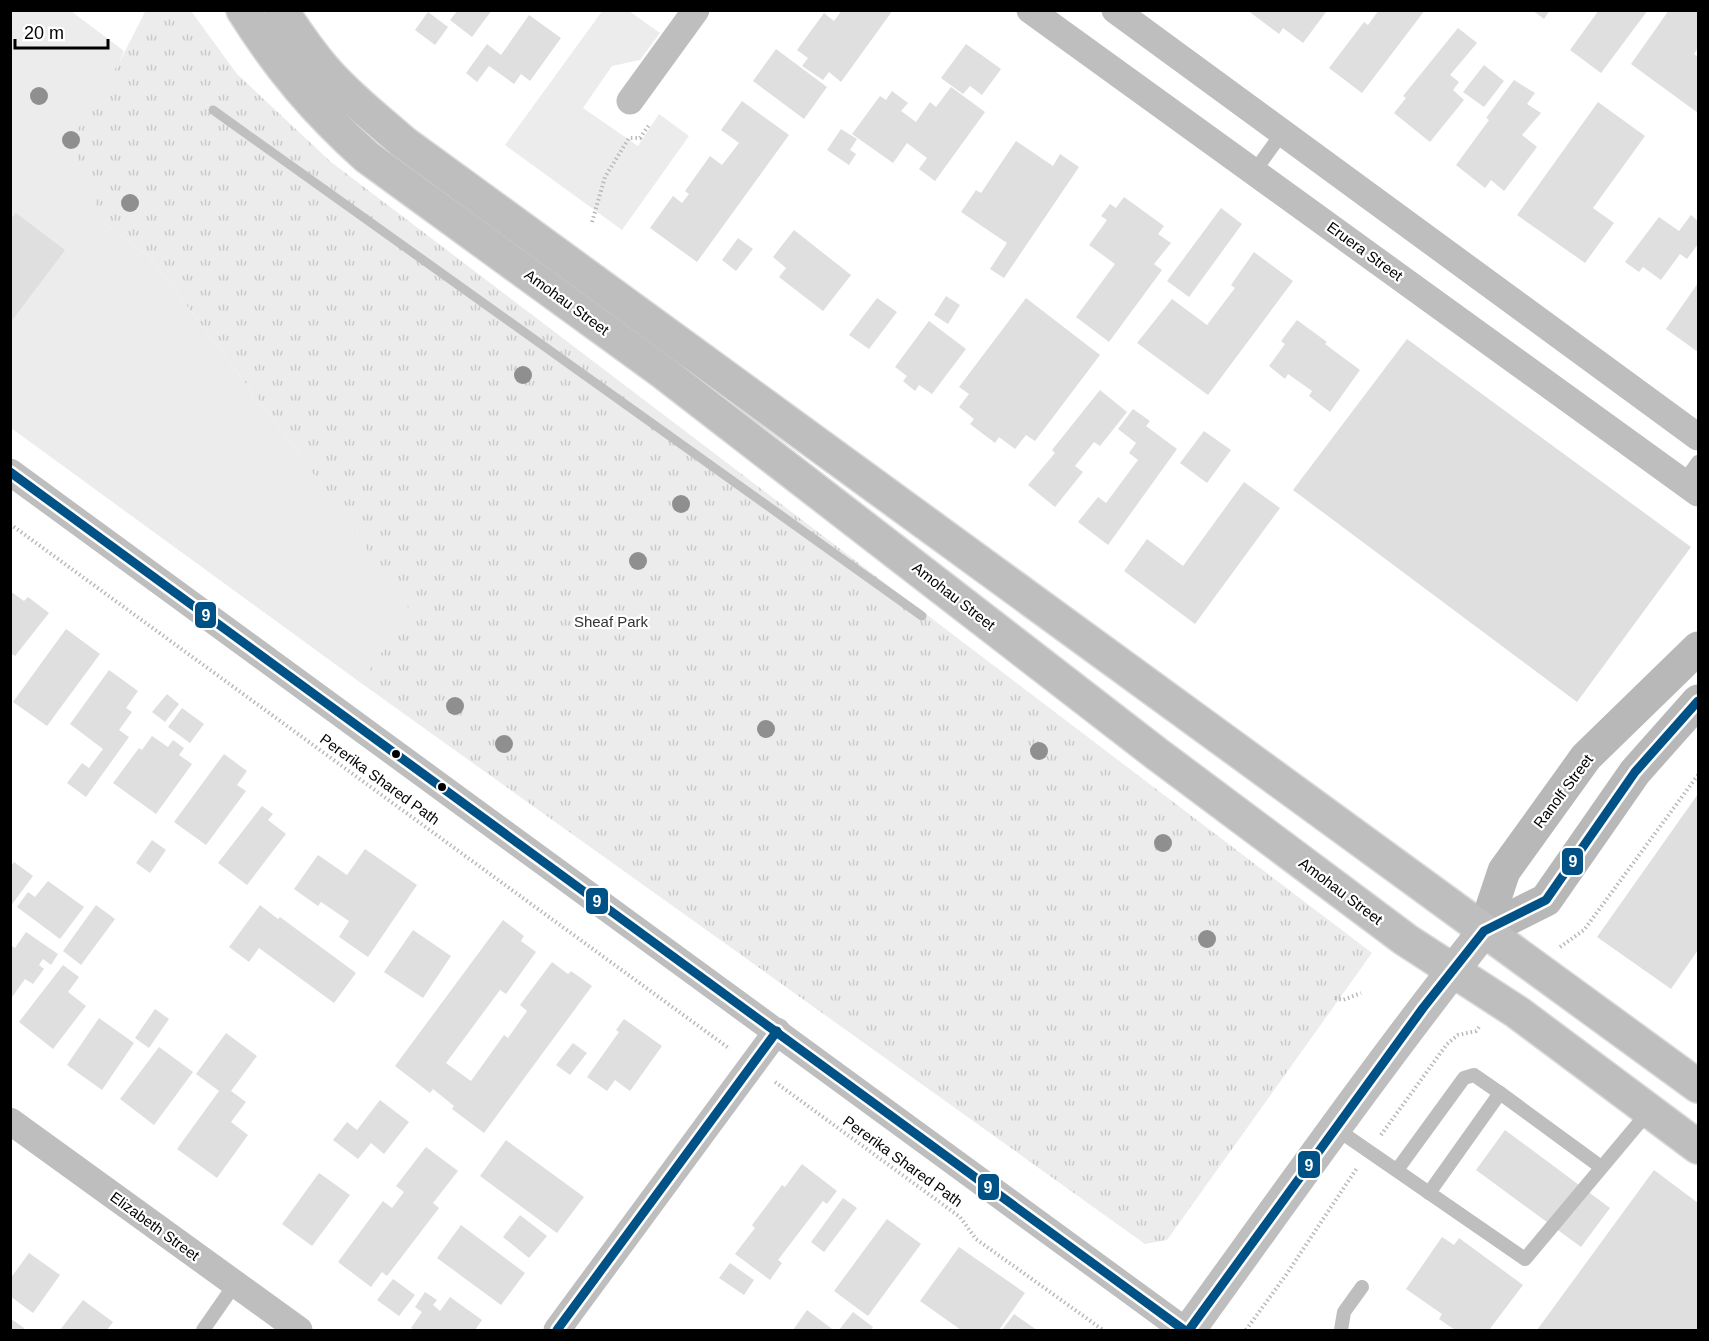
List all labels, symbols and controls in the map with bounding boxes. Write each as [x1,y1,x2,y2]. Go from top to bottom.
scale bar [15,12,108,50]
text: 20 m [24,23,64,43]
street label: Eruera Street [1324,218,1407,285]
street label: Amohau Street [522,266,613,339]
street label: Amohau Street [909,558,999,634]
line badge: 9 [194,601,217,629]
text: 9 [202,607,211,624]
park label: Sheaf Park [574,613,649,630]
street label: Pererika Shared Path [317,730,443,828]
unlabelled marker [390,748,402,760]
street label: Ranolf Street [1530,750,1597,831]
unlabelled marker [436,781,448,793]
line badge: 9 [1561,847,1584,876]
text: 9 [1569,853,1578,870]
street label: Amohau Street [1296,854,1387,928]
line badge: 9 [585,887,609,915]
text: 9 [593,893,602,910]
street label: Pererika Shared Path [840,1112,966,1210]
line badge: 9 [1297,1150,1321,1179]
text: 9 [1305,1157,1314,1174]
line badge: 9 [977,1173,1000,1201]
text: 9 [984,1179,993,1196]
street label: Elizabeth Street [107,1188,203,1264]

